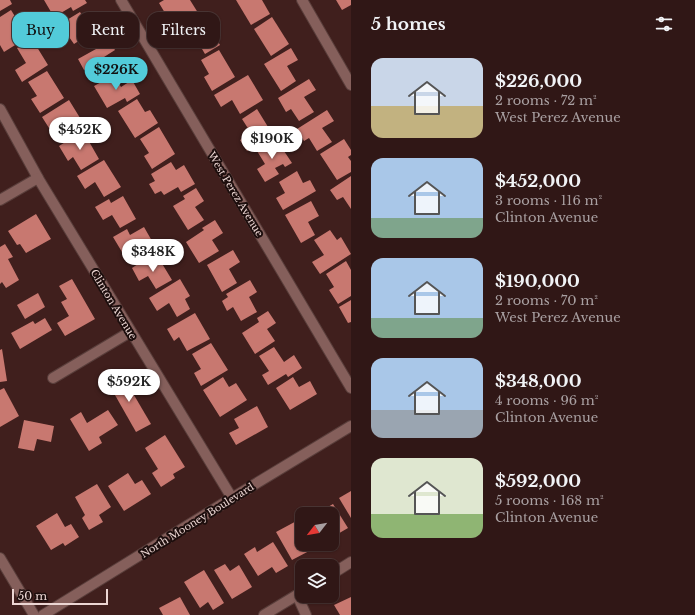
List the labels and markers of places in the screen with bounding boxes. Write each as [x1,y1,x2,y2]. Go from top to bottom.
pin: $226K [88,57,144,91]
pin: $452K [52,117,108,151]
pin: $190K [244,126,300,160]
pin: $348K [125,239,181,273]
pin: $592K [101,369,157,403]

